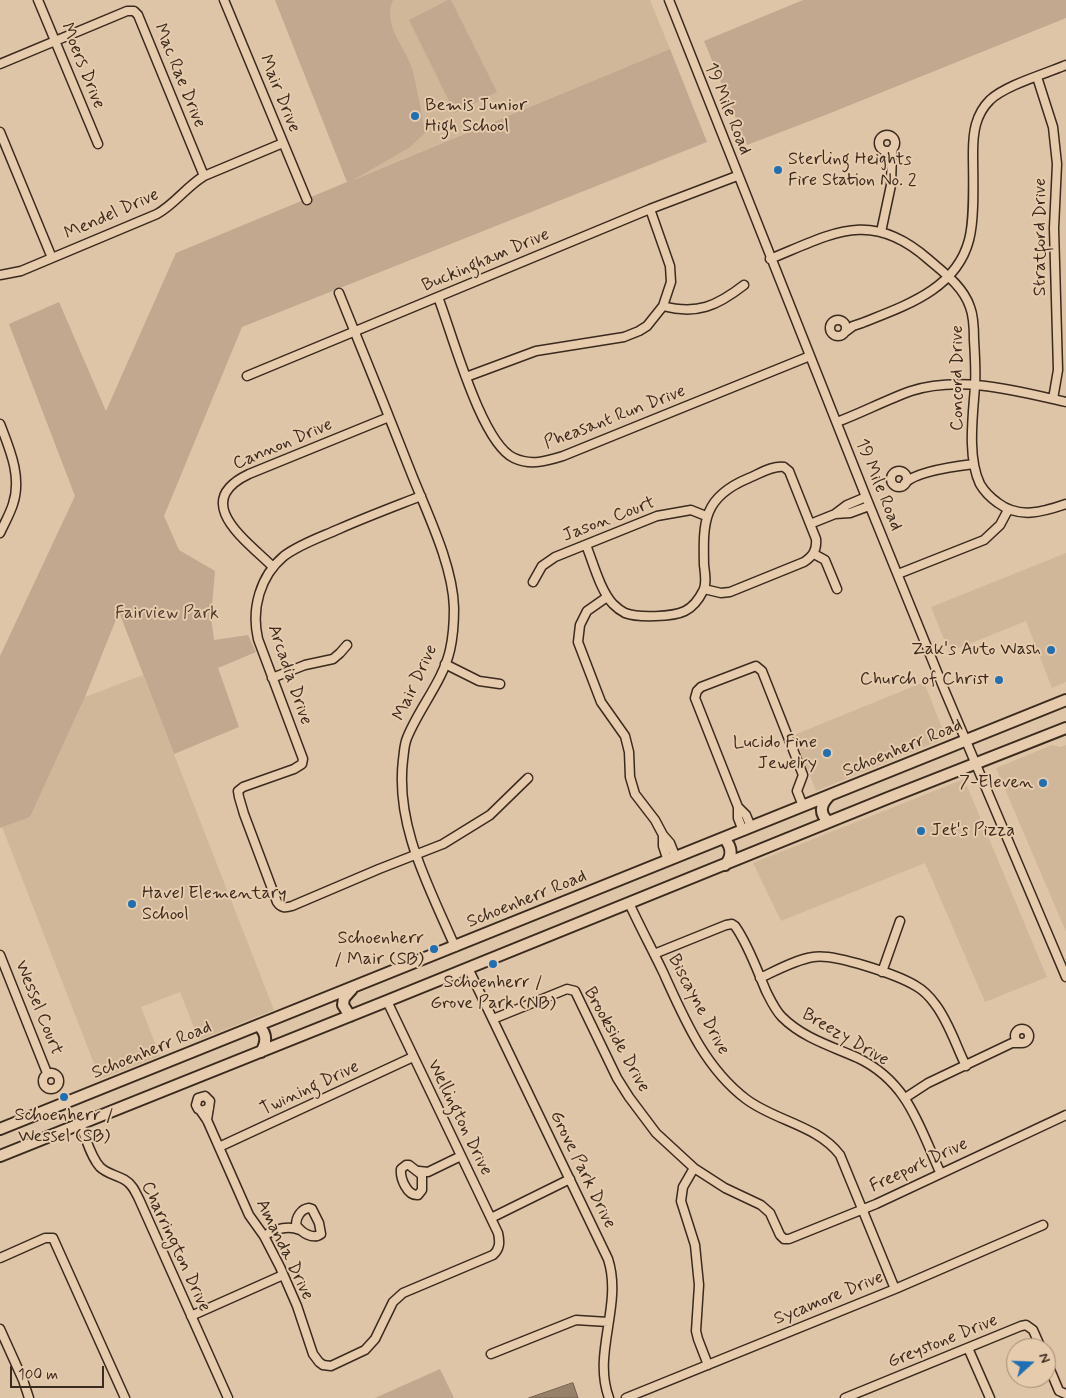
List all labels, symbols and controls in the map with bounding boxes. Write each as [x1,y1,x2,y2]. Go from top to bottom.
street label: Moers Drive [55,20,109,112]
street label: Mac Rae Drive [148,21,210,131]
street label: Mair Drive [254,52,304,136]
street label: 19 Mile Road [699,60,755,158]
place label: Bemis Junior High School [425,95,527,138]
marker: Bemis Junior High School [409,110,421,122]
place label: Sterling Heights Fire Station No. 2 [788,149,917,192]
marker: Sterling Heights Fire Station No. 2 [772,164,784,176]
street label: Stratford Drive [1030,178,1052,296]
street label: Mendel Drive [61,185,163,245]
street label: Buckingham Drive [419,224,553,298]
street label: Concord Drive [947,325,969,431]
street label: Pheasant Run Drive [541,381,689,455]
street label: Cannon Drive [230,414,336,476]
street label: 19 Mile Road [850,436,906,534]
street label: Jason Court [560,492,658,548]
park label: Fairview Park [115,603,219,625]
street label: Arcadia Drive [262,622,316,728]
place label: Zak's Auto Wash [911,639,1041,661]
street label: Mair Drive [389,641,443,725]
marker: Zak's Auto Wash [1045,644,1057,656]
place label: Church of Christ [860,669,989,691]
marker: Church of Christ [993,674,1005,686]
street label: Schoenherr Road [840,715,966,783]
place label: Lucido Fine Jewelry [733,732,817,774]
marker: Lucido Fine Jewelry [821,747,833,759]
place label: 7-Eleven [959,772,1033,794]
marker: 7-Eleven [1037,777,1049,789]
place label: Jet's Pizza [931,820,1015,842]
marker: Jet's Pizza [915,825,927,837]
street label: Schoenherr Road [464,866,590,934]
place label: Havel Elementary School [142,883,286,926]
marker: Havel Elementary School [126,898,138,910]
place label: Schoenherr / Mair (SB) [334,928,424,971]
marker: Schoenherr / Mair (SB) [428,943,440,955]
street label: Biscayne Drive [662,951,734,1059]
street label: Wessel Court [9,957,67,1059]
marker: Schoenherr / Grove Park (NB) [487,958,499,970]
place label: Schoenherr / Grove Park (NB) [430,972,556,1014]
street label: Brookside Drive [578,984,654,1096]
street label: Breezy Drive [798,1004,892,1072]
street label: Schoenherr Road [89,1017,215,1085]
street label: Twining Drive [257,1057,363,1121]
street label: Wellington Drive [422,1057,496,1179]
marker: Schoenherr / Wessel (SB) [58,1091,70,1103]
place label: Schoenherr / Wessel (SB) [14,1105,114,1148]
street label: Grove Park Drive [544,1108,620,1232]
street label: Freeport Drive [867,1134,971,1198]
street label: Charrington Drive [135,1178,215,1316]
street label: Amanda Drive [250,1196,318,1304]
street label: Sycamore Drive [771,1267,887,1331]
street label: Greystone Drive [885,1310,1001,1374]
north arrow [1006,1338,1056,1388]
text: N [1034,1351,1054,1366]
scale bar [12,1356,106,1388]
text: 100 m [18,1365,58,1385]

